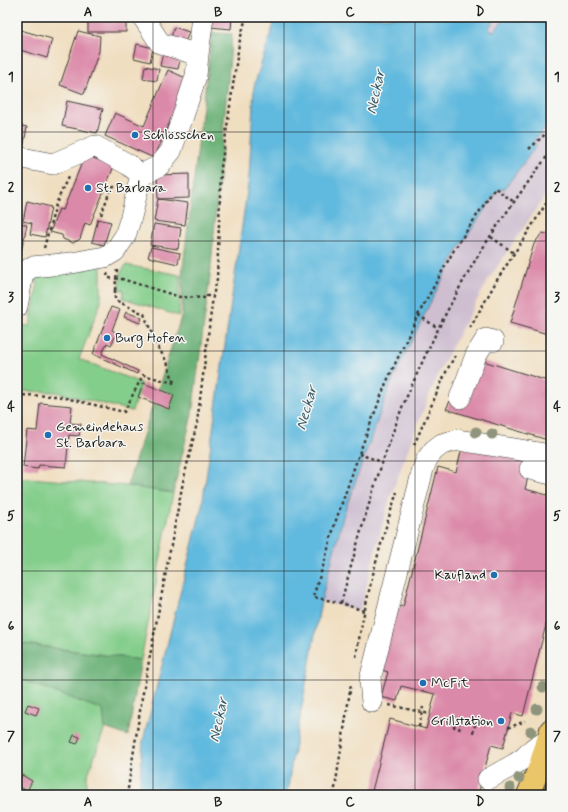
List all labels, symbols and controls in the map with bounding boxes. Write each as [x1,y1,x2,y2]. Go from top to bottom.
text: A [84,4,92,21]
text: B [214,4,223,21]
text: C [345,4,355,21]
text: D [476,4,485,21]
water label: Neckar [362,66,391,116]
text: 1 [8,69,14,86]
text: 1 [554,69,560,86]
place label: Schlösschen [143,126,214,144]
marker: Schlösschen [130,130,140,140]
text: 2 [8,179,15,196]
place label: St. Barbara [96,179,166,197]
text: 2 [554,179,561,196]
marker: St. Barbara [83,183,93,193]
text: 3 [8,289,14,306]
text: 3 [554,289,560,306]
place label: Burg Hofen [115,329,186,348]
marker: Burg Hofen [102,333,112,343]
water label: Neckar [291,382,323,432]
text: 4 [7,399,15,416]
text: 4 [553,399,561,416]
place label: Gemeindehaus St. Barbara [56,418,143,452]
marker: Gemeindehaus St. Barbara [43,430,53,440]
text: 5 [7,508,15,525]
text: 5 [553,508,561,525]
place label: Kaufland [434,566,486,584]
marker: Kaufland [489,570,499,580]
text: 6 [8,618,15,635]
text: 6 [554,618,561,635]
place label: McFit [431,674,470,692]
marker: McFit [418,678,428,688]
water label: Neckar [205,694,234,744]
place label: Grillstation [430,712,493,730]
marker: Grillstation [496,716,506,726]
text: 7 [7,728,15,745]
text: 7 [553,728,561,745]
text: A [84,794,92,811]
text: B [214,794,223,811]
text: C [345,794,355,811]
text: D [476,794,485,811]

